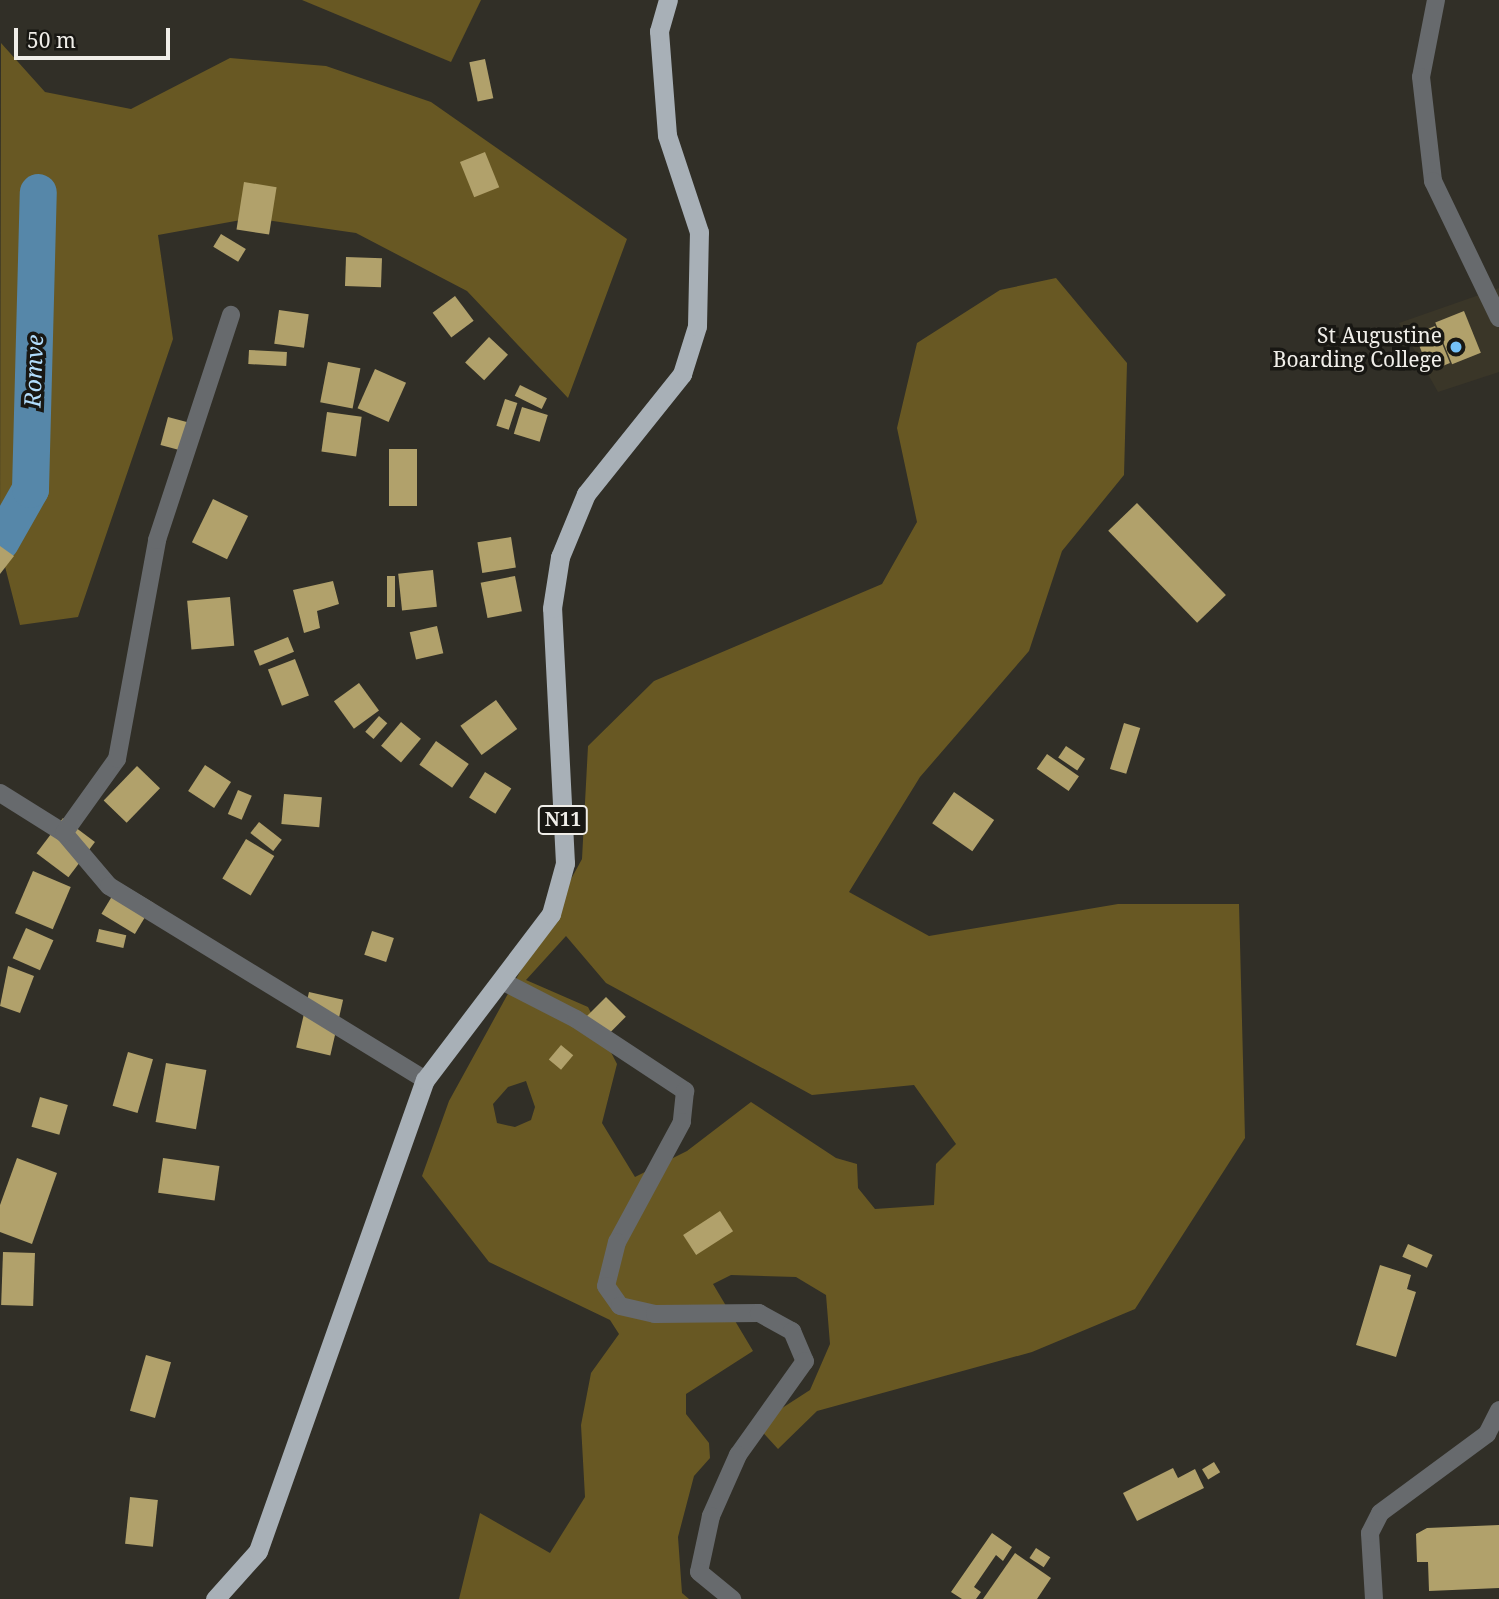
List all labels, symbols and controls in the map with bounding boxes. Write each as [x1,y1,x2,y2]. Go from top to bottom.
scale bar [18,14,173,58]
text: 50 m [27,26,76,54]
place label: St Augustine Boarding College [1273,322,1442,372]
water label: Romve [18,334,48,408]
marker: St Augustine Boarding College [1448,339,1464,355]
road number: N11 [537,804,589,835]

